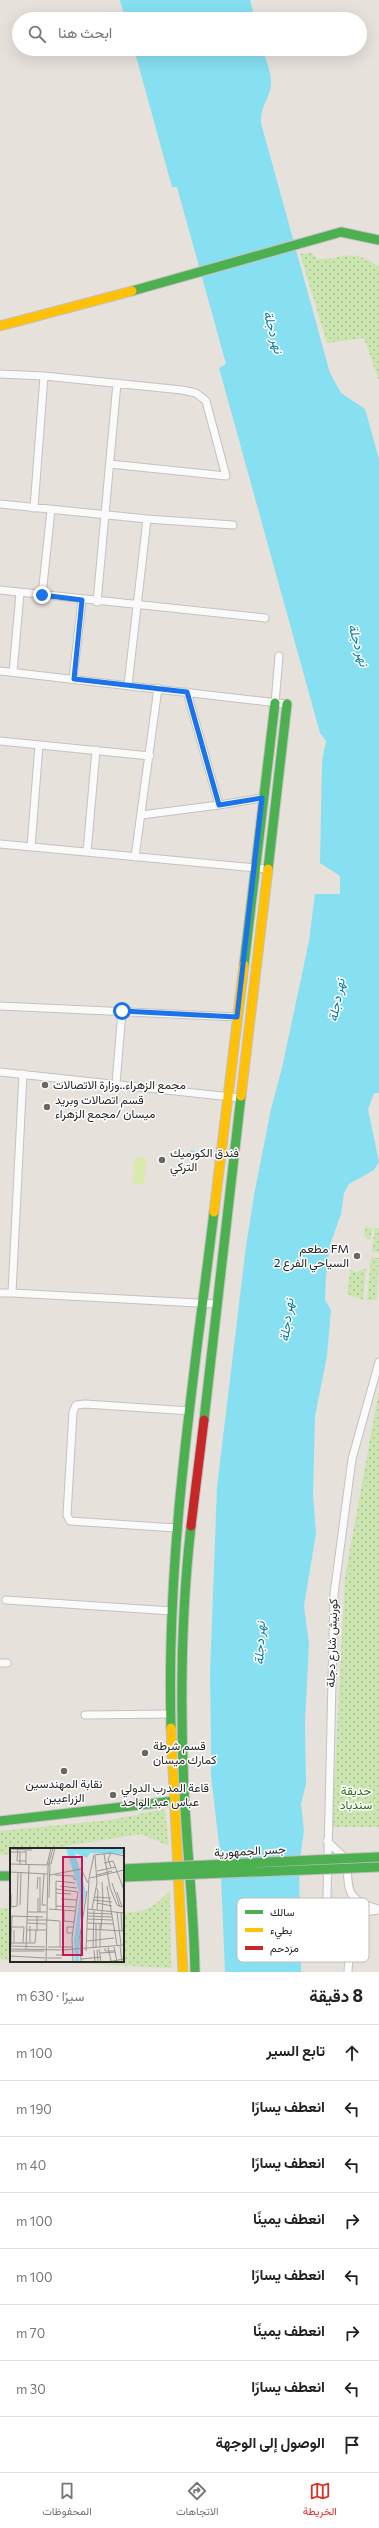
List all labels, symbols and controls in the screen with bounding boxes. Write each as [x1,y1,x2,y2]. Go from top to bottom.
search box [12,12,367,56]
icon: search [26,23,48,45]
text: ابحث هنا [58,23,112,41]
water label: نهر دجلة [260,309,288,357]
route end [33,586,51,604]
water label: نهر دجلة [344,622,373,670]
water label: نهر دجلة [324,976,349,1023]
route start [113,1002,131,1020]
place label: مجمع الزهراء..وزارة الاتصالات [53,1077,186,1094]
marker: مجمع الزهراء..وزارة الاتصالات [40,1080,50,1090]
place label: قسم اتصالات وبريد ميسان /مجمع الزهراء [55,1092,155,1123]
marker: قسم اتصالات وبريد ميسان /مجمع الزهراء [42,1102,52,1112]
place label: فندق الكورميك التركي [170,1145,239,1177]
marker: فندق الكورميك التركي [157,1155,167,1165]
place label: مطعم FM السياحي الفرع 2 [274,1241,349,1273]
marker: مطعم FM السياحي الفرع 2 [352,1251,362,1261]
water label: نهر دجلة [275,1296,298,1343]
street label: كورنيش شارع دجلة [322,1598,343,1688]
water label: نهر دجلة [250,1620,269,1665]
place label: قسم شرطة كمارك ميسان [153,1738,217,1768]
marker: قسم شرطة كمارك ميسان [140,1748,150,1758]
marker: نقابة المهندسين الزراعيين [59,1766,69,1776]
place label: نقابة المهندسين الزراعيين [26,1776,103,1806]
place label: قاعة المدرب الدولي عباس عبد الواحد [121,1780,209,1810]
park label: حديقة سندباد [340,1783,372,1812]
marker: قاعة المدرب الدولي عباس عبد الواحد [108,1790,118,1800]
street label: جسر الجمهورية [214,1841,286,1861]
inset map [10,1848,124,1962]
legend [237,1898,369,1962]
text: سالك [270,1905,295,1918]
text: بطيء [270,1923,292,1940]
text: مزدحم [270,1941,299,1956]
text: 8 دقيقة [309,1985,363,2006]
text: سيرًا · 630 m [16,1988,84,2004]
text: تابع السير [266,2041,325,2059]
icon: ahead [341,2042,363,2064]
text: 100 m [16,2045,52,2061]
text: انعطف يسارًا [251,2097,325,2115]
icon: left [341,2098,363,2120]
text: 190 m [16,2101,52,2117]
text: انعطف يسارًا [251,2153,325,2171]
icon: left [341,2154,363,2176]
text: 40 m [16,2157,46,2173]
text: انعطف يمينًا [253,2209,325,2227]
icon: right [341,2210,363,2232]
text: 100 m [16,2213,52,2229]
text: انعطف يسارًا [251,2265,325,2283]
icon: left [341,2266,363,2288]
text: 100 m [16,2269,52,2285]
text: انعطف يمينًا [253,2321,325,2339]
icon: right [341,2322,363,2344]
text: 70 m [16,2325,45,2341]
text: انعطف يسارًا [251,2377,325,2395]
icon: left [341,2378,363,2400]
text: 30 m [16,2381,46,2397]
text: الوصول إلى الوجهة [216,2433,325,2451]
icon: arrive [341,2434,363,2456]
tab: المحفوظات [42,2480,92,2521]
tab: الاتجاهات [176,2480,219,2521]
tab: الخريطة [303,2480,337,2521]

